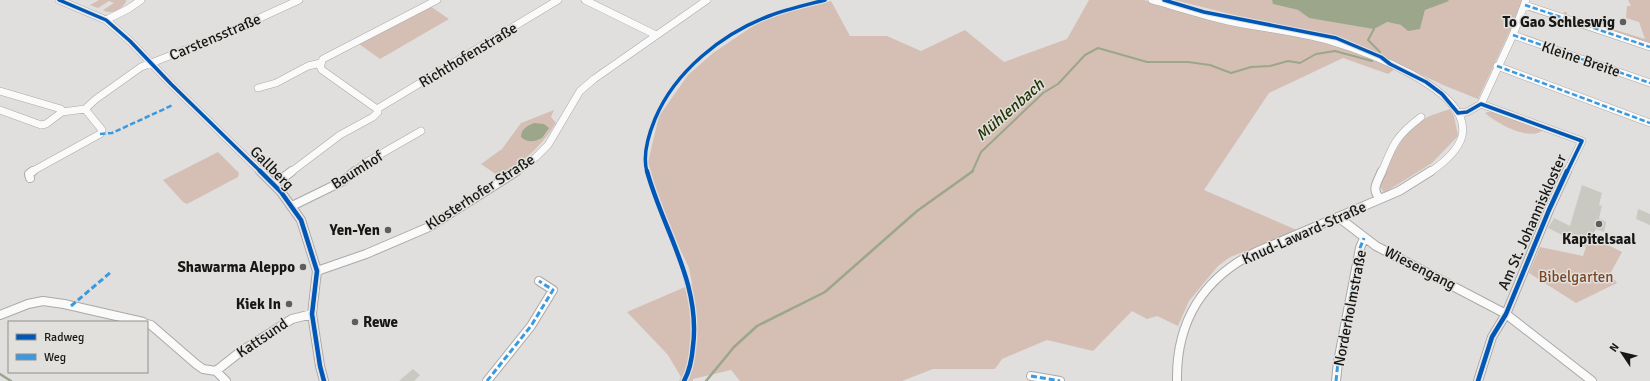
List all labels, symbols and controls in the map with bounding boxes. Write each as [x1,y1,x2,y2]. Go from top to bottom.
street label: Carstensstraße [166,10,264,64]
place label: To Gao Schleswig [1503,13,1615,31]
marker: To Gao Schleswig [1618,17,1628,27]
street label: Richthofenstraße [415,19,521,91]
street label: Kleine Breite [1539,37,1623,81]
water label: Mühlenbach [972,74,1049,145]
street label: Gallberg [246,142,298,194]
street label: Baumhof [328,147,387,193]
street label: Klosterhofer Straße [422,150,538,234]
street label: Am St. Johanniskloster [1494,151,1570,293]
street label: Knud-Laward-Straße [1239,198,1369,268]
marker: Kapitelsaal [1594,219,1604,229]
place label: Yen-Yen [329,221,380,239]
marker: Yen-Yen [383,225,393,235]
place label: Kapitelsaal [1562,230,1636,248]
street label: Wiesengang [1381,242,1459,294]
street label: Norderholmstraße [1330,248,1370,368]
place label: Shawarma Aleppo [178,258,295,276]
marker: Shawarma Aleppo [298,262,308,272]
park label: Bibelgarten [1538,268,1614,286]
place label: Kiek In [236,295,281,313]
marker: Kiek In [284,299,294,309]
place label: Rewe [363,313,398,331]
street label: Kattsund [233,314,291,362]
marker: Rewe [350,317,360,327]
legend [8,321,148,373]
text: Radweg [44,330,84,345]
north arrow [1602,333,1642,373]
text: N [1607,341,1622,354]
text: Weg [44,350,66,365]

